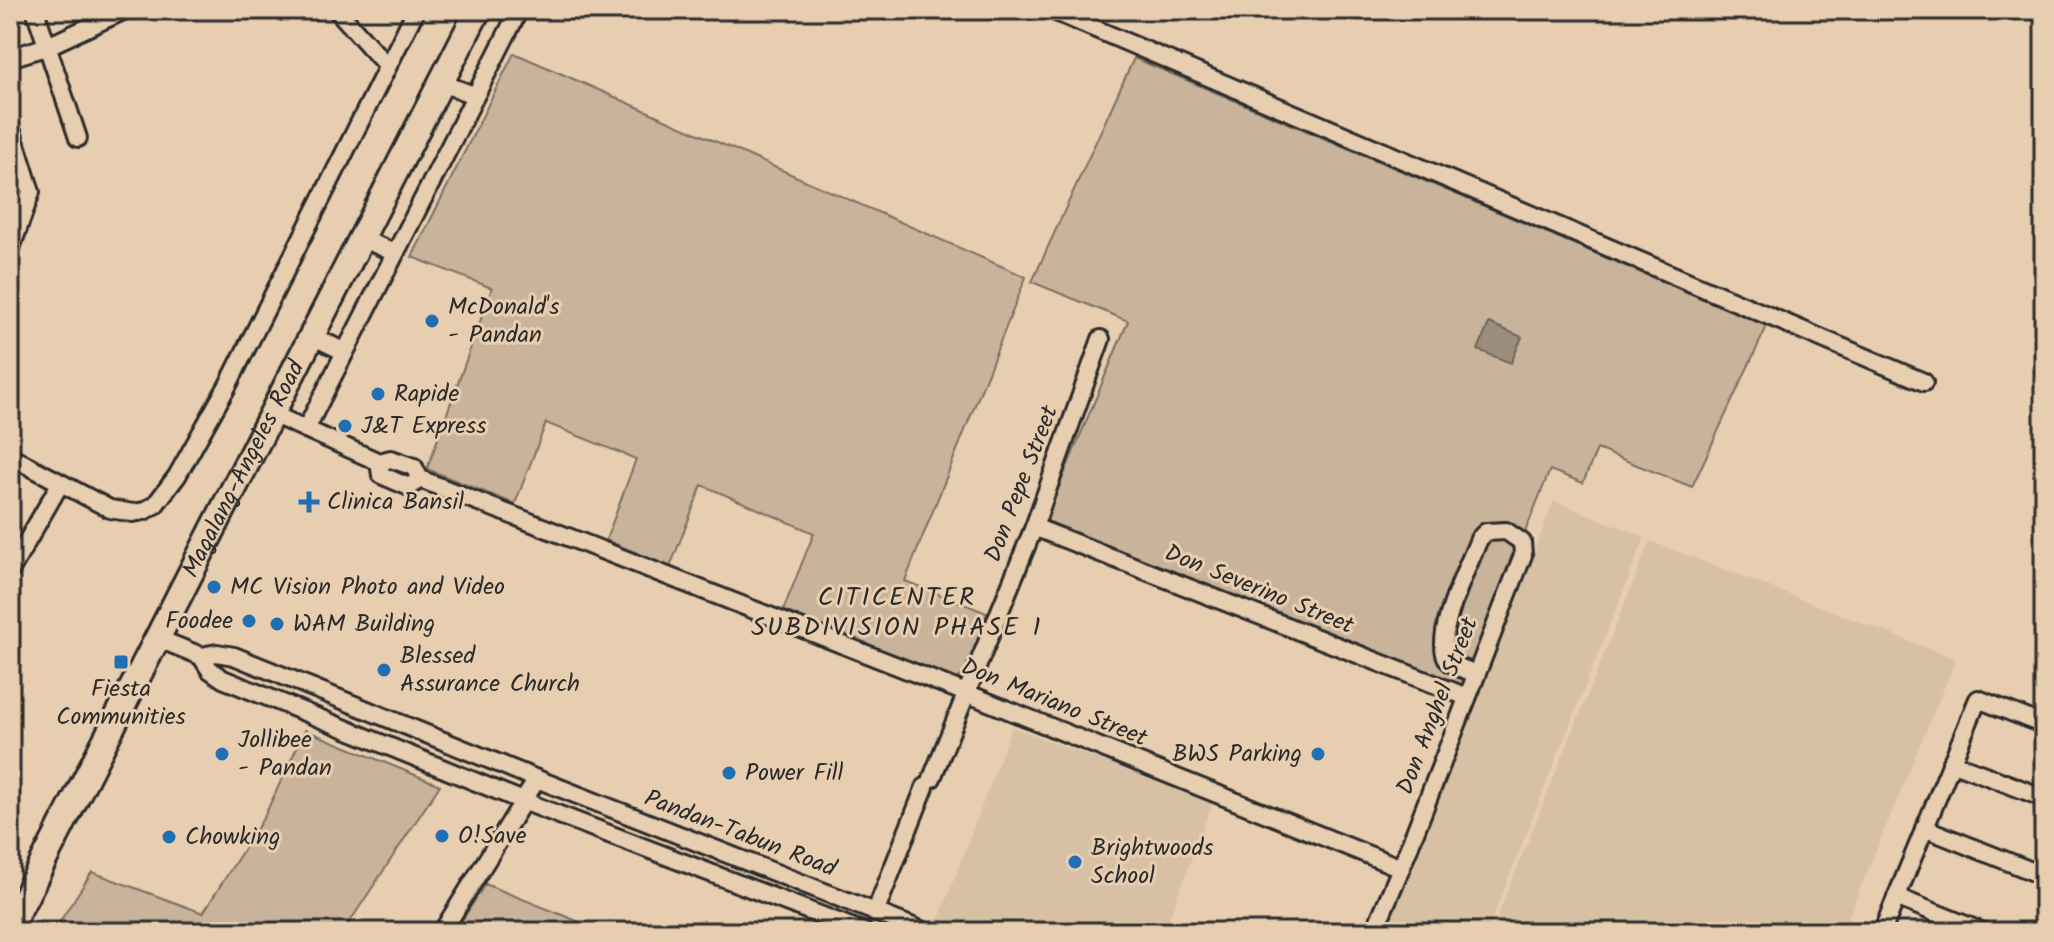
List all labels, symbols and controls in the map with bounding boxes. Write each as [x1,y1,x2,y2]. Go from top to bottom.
place label: McDonald's - Pandan [448,288,560,355]
marker: McDonald's - Pandan [423,312,441,330]
street label: Magalang-Angeles Road [172,353,316,585]
place label: Rapide [394,375,459,414]
marker: Rapide [369,385,387,403]
street label: Don Pepe Street [974,399,1070,568]
place label: J&T Express [361,407,487,446]
marker: J&T Express [336,417,354,435]
place label: Clinica Bansil [327,483,464,522]
marker: Clinica Bansil [298,491,320,513]
street label: Don Severino Street [1158,534,1360,646]
place label: MC Vision Photo and Video [230,568,505,607]
district label: CITICENTER SUBDIVISION PHASE 1 [751,577,1043,649]
marker: MC Vision Photo and Video [205,578,223,596]
place label: Foodee [165,602,233,641]
place label: WAM Building [293,605,435,644]
street label: Don Anghel Street [1386,611,1490,801]
marker: Foodee [240,612,258,630]
marker: WAM Building [268,615,286,633]
place label: Blessed Assurance Church [400,637,580,704]
street label: Don Mariano Street [955,648,1154,758]
marker: Fiesta Communities [112,653,130,671]
marker: Blessed Assurance Church [375,661,393,679]
place label: Fiesta Communities [56,670,186,737]
place label: Jollibee - Pandan [238,721,332,788]
place label: BWS Parking [1172,735,1302,774]
marker: Jollibee - Pandan [213,745,231,763]
marker: BWS Parking [1309,745,1327,763]
place label: Power Fill [745,754,844,793]
marker: Power Fill [720,764,738,782]
street label: Pandan-Tabun Road [638,779,843,889]
place label: O!Save [458,817,527,856]
place label: Chowking [185,818,280,857]
marker: O!Save [433,827,451,845]
marker: Chowking [160,828,178,846]
place label: Brightwoods School [1091,829,1214,896]
marker: Brightwoods School [1066,853,1084,871]

